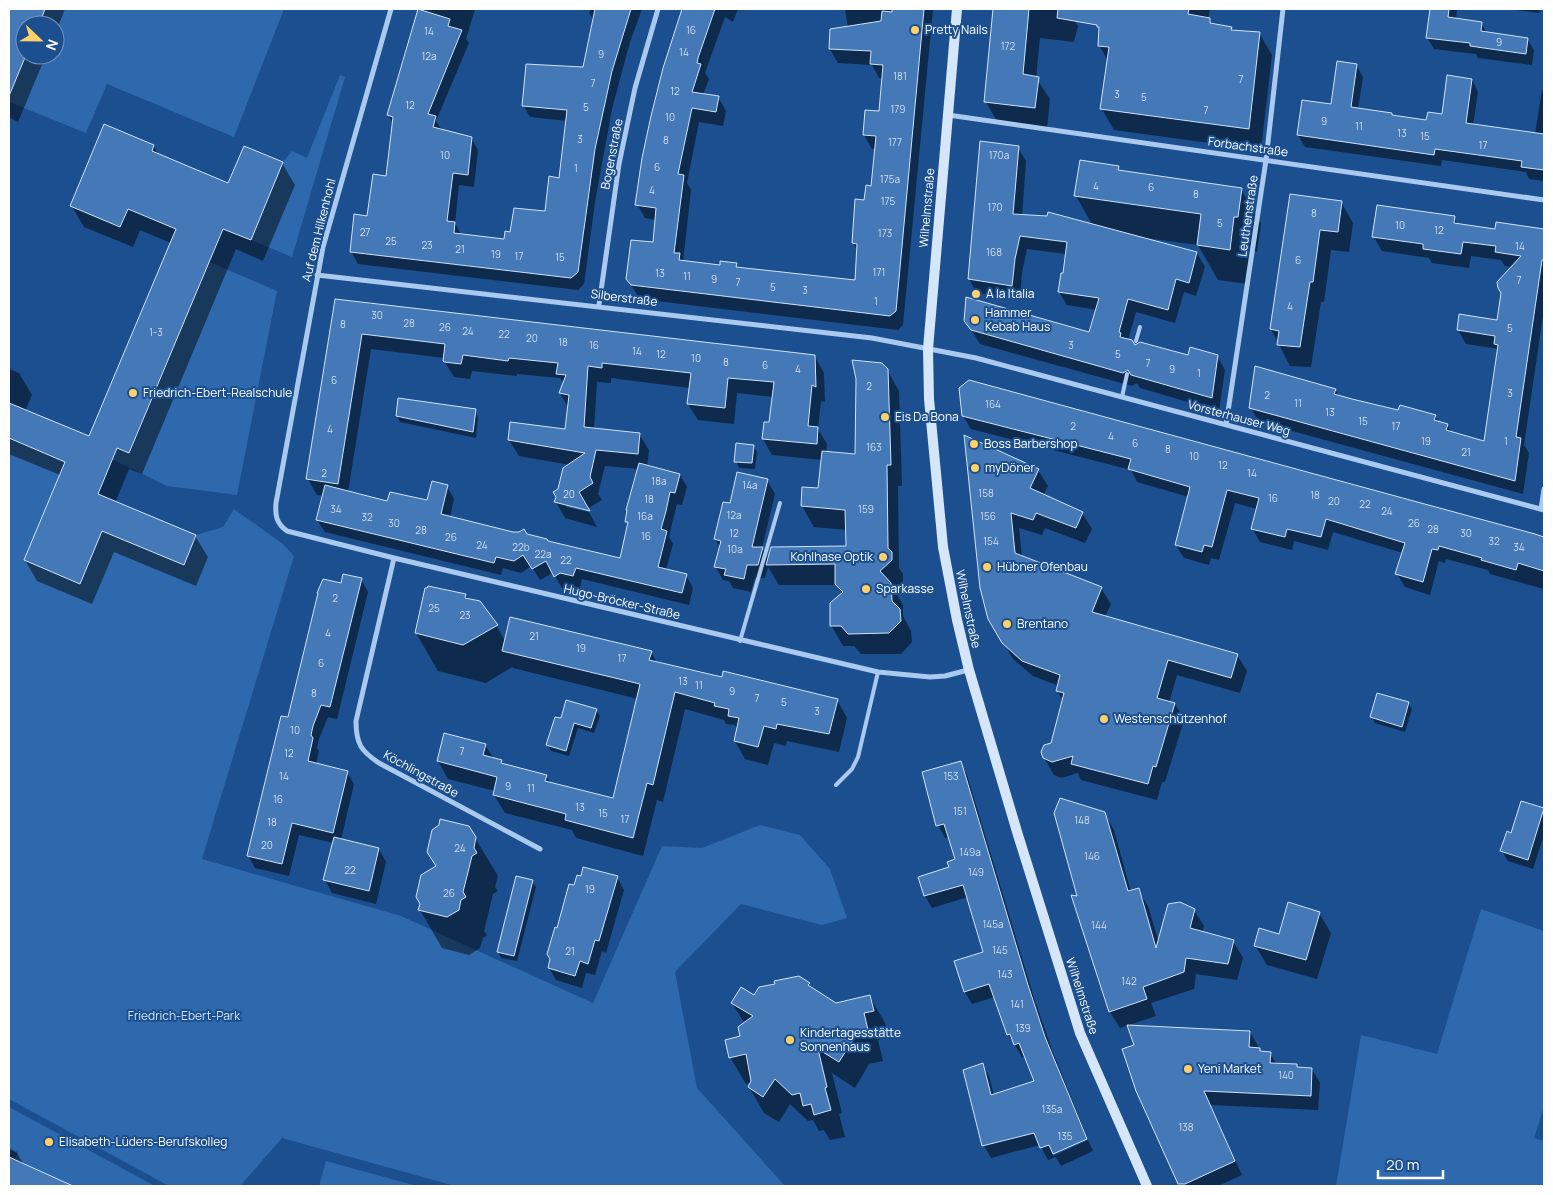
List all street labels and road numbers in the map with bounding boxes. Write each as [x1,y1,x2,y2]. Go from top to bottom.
street label: Bogenstraße [596,117,627,191]
street label: Forbachstraße [1207,132,1289,161]
street label: Wilhelmstraße [915,167,938,248]
street label: Leuthenstraße [1233,174,1262,258]
street label: Auf dem Hilkenhohl [297,177,340,283]
street label: Silberstraße [590,285,658,310]
street label: Vorsterhauser Weg [1186,396,1292,439]
street label: Wilhelmstraße [952,568,985,650]
street label: Hugo-Bröcker-Straße [562,580,682,623]
street label: Köchlingstraße [381,746,462,801]
street label: Wilhelmstraße [1062,955,1103,1036]

